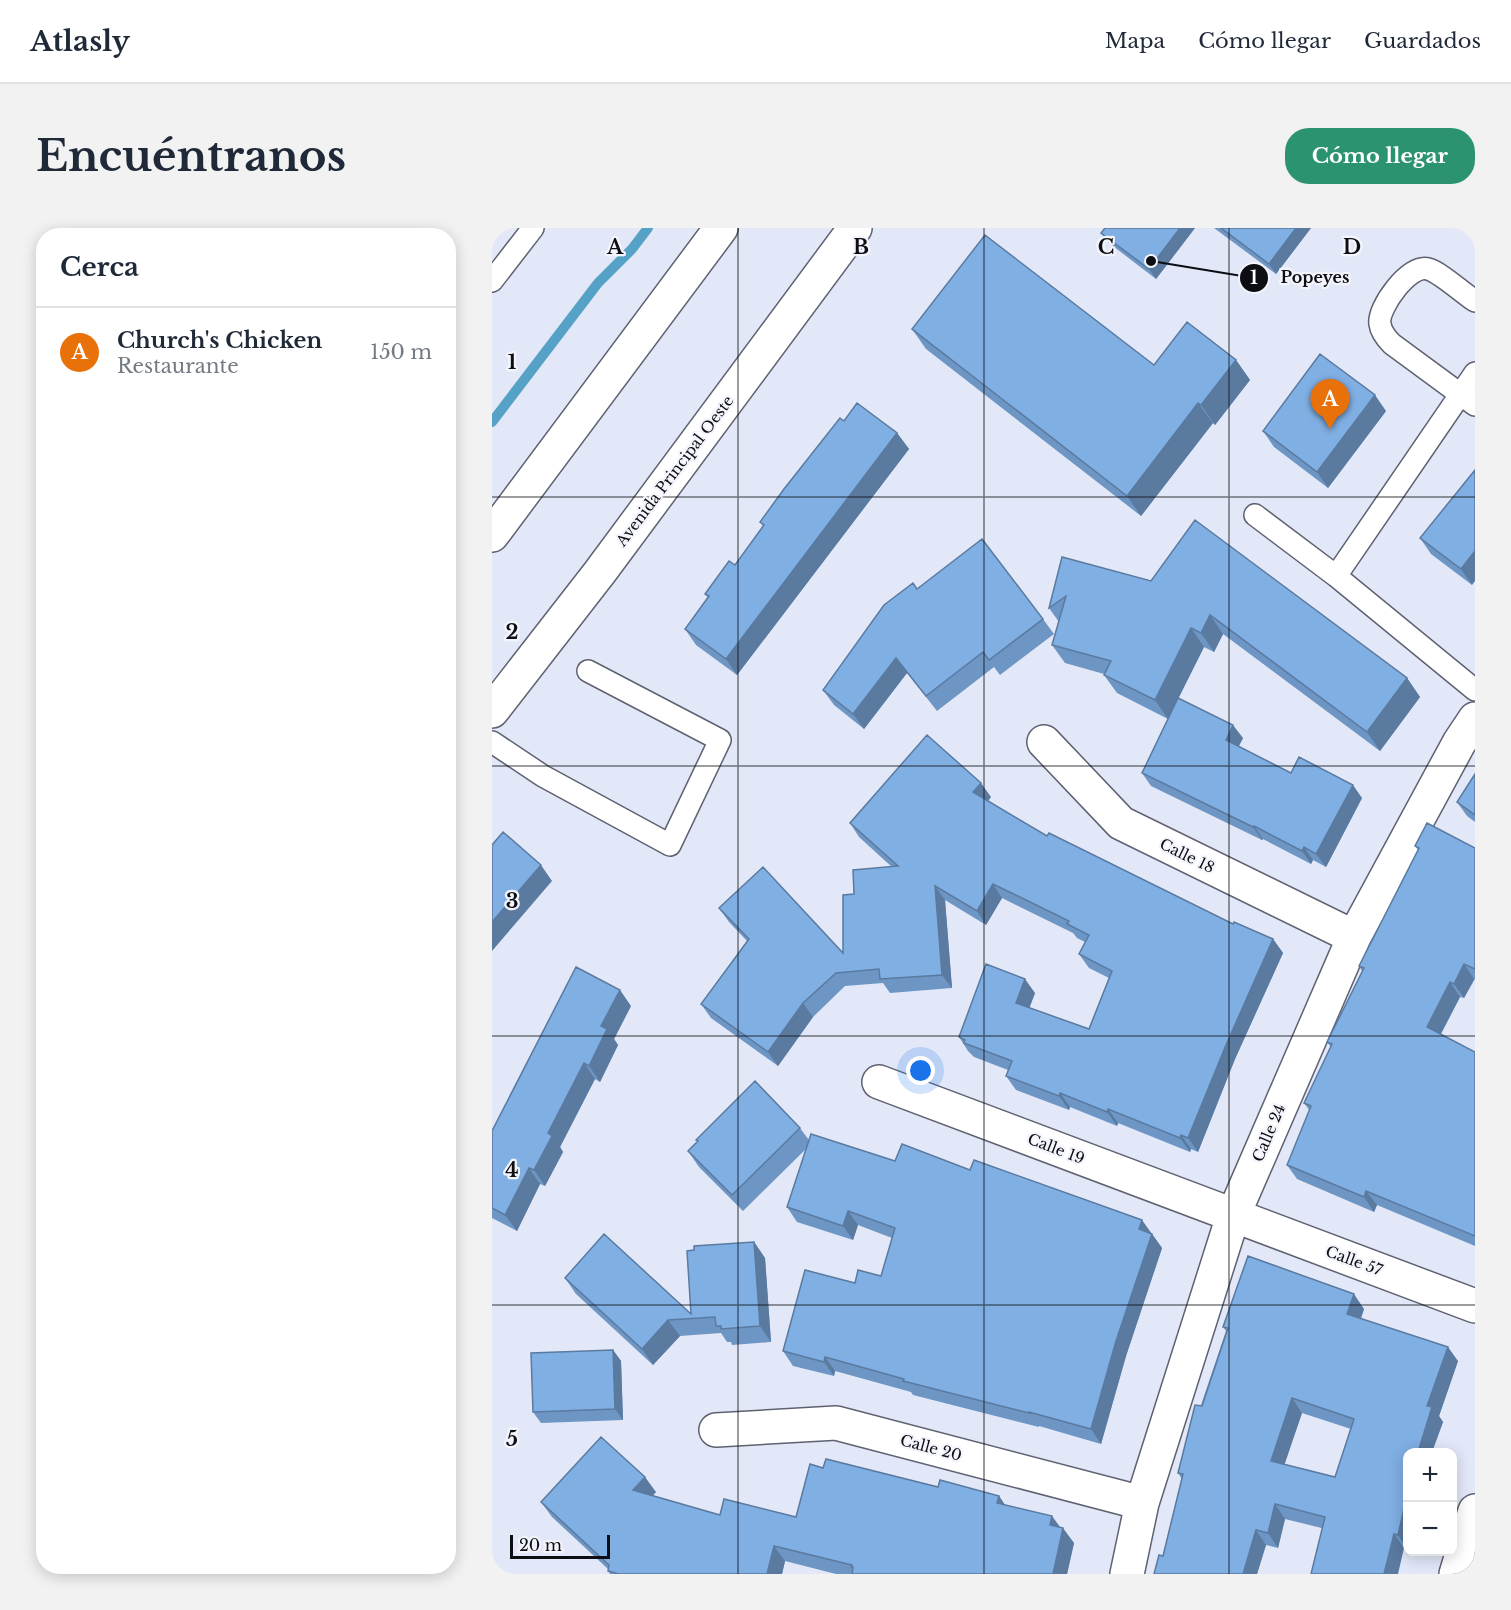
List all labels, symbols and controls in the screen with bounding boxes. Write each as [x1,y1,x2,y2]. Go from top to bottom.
text: Atlasly [30,24,130,59]
text: Mapa [1105,28,1165,54]
text: Cómo llegar [1198,28,1331,54]
text: Guardados [1364,28,1481,54]
button: Cómo llegar [1285,128,1475,184]
text: Encuéntranos [36,130,346,182]
text: A [606,235,624,259]
text: B [853,235,869,259]
text: C [1098,235,1114,259]
text: D [1343,235,1361,259]
text: Cerca [60,251,139,283]
callout: Popeyes [1239,261,1362,295]
text: 1 [1250,267,1258,289]
text: Popeyes [1281,267,1349,287]
text: Church's Chicken [117,327,322,354]
text: A [71,340,88,364]
text: 150 m [370,340,432,364]
text: 1 [508,350,517,374]
text: Restaurante [117,354,239,378]
pin: A [1310,380,1350,429]
street label: Avenida Principal Oeste [611,392,737,551]
text: 2 [505,620,519,644]
street label: Calle 18 [1157,834,1218,877]
text: 3 [506,889,518,913]
your location [906,1056,935,1085]
street label: Calle 24 [1248,1101,1289,1165]
street label: Calle 19 [1025,1129,1087,1168]
text: 4 [505,1158,519,1182]
street label: Calle 57 [1323,1242,1386,1280]
text: 5 [506,1427,518,1451]
street label: Calle 20 [898,1430,964,1465]
map controls [1403,1448,1457,1556]
button: + [1403,1448,1457,1502]
button: − [1403,1502,1457,1556]
scale bar [510,1532,610,1560]
text: 20 m [519,1535,562,1555]

